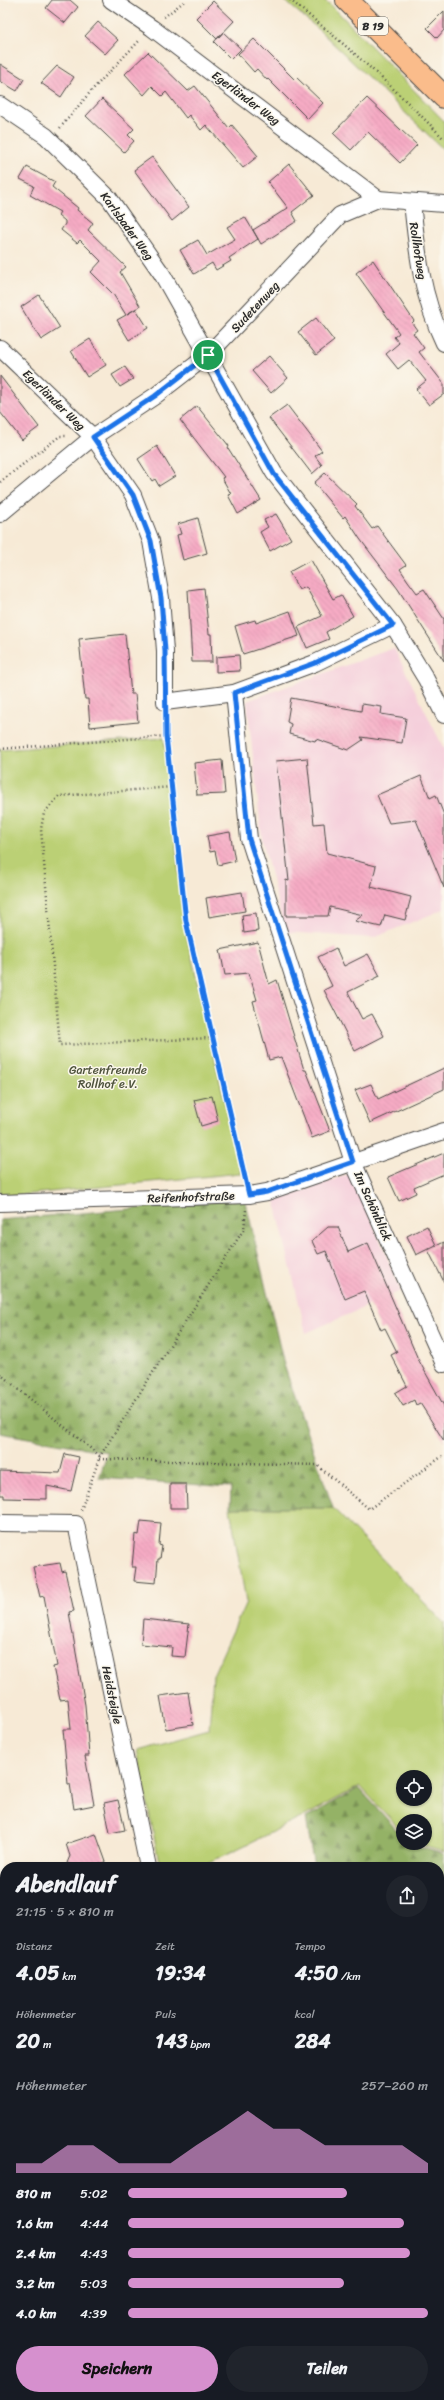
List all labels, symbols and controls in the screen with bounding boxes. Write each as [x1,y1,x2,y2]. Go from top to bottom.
road number: B 19 [358,17,388,35]
street label: Egerländer Weg [207,65,285,131]
street label: Karlsbader Weg [94,187,160,265]
street label: Rollhofweg [403,221,433,281]
street label: Sudetenweg [225,276,285,338]
pin [191,338,225,372]
icon: arrive [197,344,219,366]
street label: Egerländer Weg [17,364,91,436]
park label: Gartenfreunde Rollhof e.V. [69,1059,147,1095]
street label: Im Schönblick [347,1166,399,1245]
street label: Reifenhofstraße [147,1184,235,1210]
street label: Heidsteigle [95,1664,129,1726]
map controls [396,1770,432,1850]
button: locate [396,1770,432,1806]
button: layers [396,1814,432,1850]
text: Abendlauf [16,1865,116,1904]
button: share [386,1875,428,1917]
text: 21:15 · 5 × 810 m [16,1900,114,1923]
text: Distanz [16,1937,52,1956]
text: Zeit [155,1937,175,1956]
text: Tempo [295,1937,325,1956]
text: 4.05 [16,1956,59,1991]
text: 19:34 [155,1956,206,1991]
text: 4:50 [295,1956,338,1991]
text: km [59,1967,77,1986]
text: /km [338,1967,361,1986]
text: Höhenmeter [16,2005,75,2024]
text: Puls [155,2005,176,2024]
text: kcal [295,2005,315,2024]
text: 20 [16,2024,40,2059]
text: 143 [155,2024,187,2059]
text: 284 [295,2024,331,2059]
text: m [40,2035,52,2054]
text: bpm [187,2035,211,2054]
text: Höhenmeter [16,2074,86,2097]
text: 257–260 m [361,2074,428,2097]
text: 810 m [16,2182,51,2205]
text: 5:02 [80,2182,108,2205]
text: 1.6 km [16,2212,53,2235]
text: 4:44 [80,2212,108,2235]
text: 2.4 km [16,2242,56,2265]
text: 4:43 [80,2242,107,2265]
text: 3.2 km [16,2272,55,2295]
text: 5:03 [80,2272,107,2295]
text: 4.0 km [16,2302,57,2325]
text: 4:39 [80,2302,107,2325]
button: Speichern [16,2346,218,2392]
button: Teilen [226,2346,428,2392]

